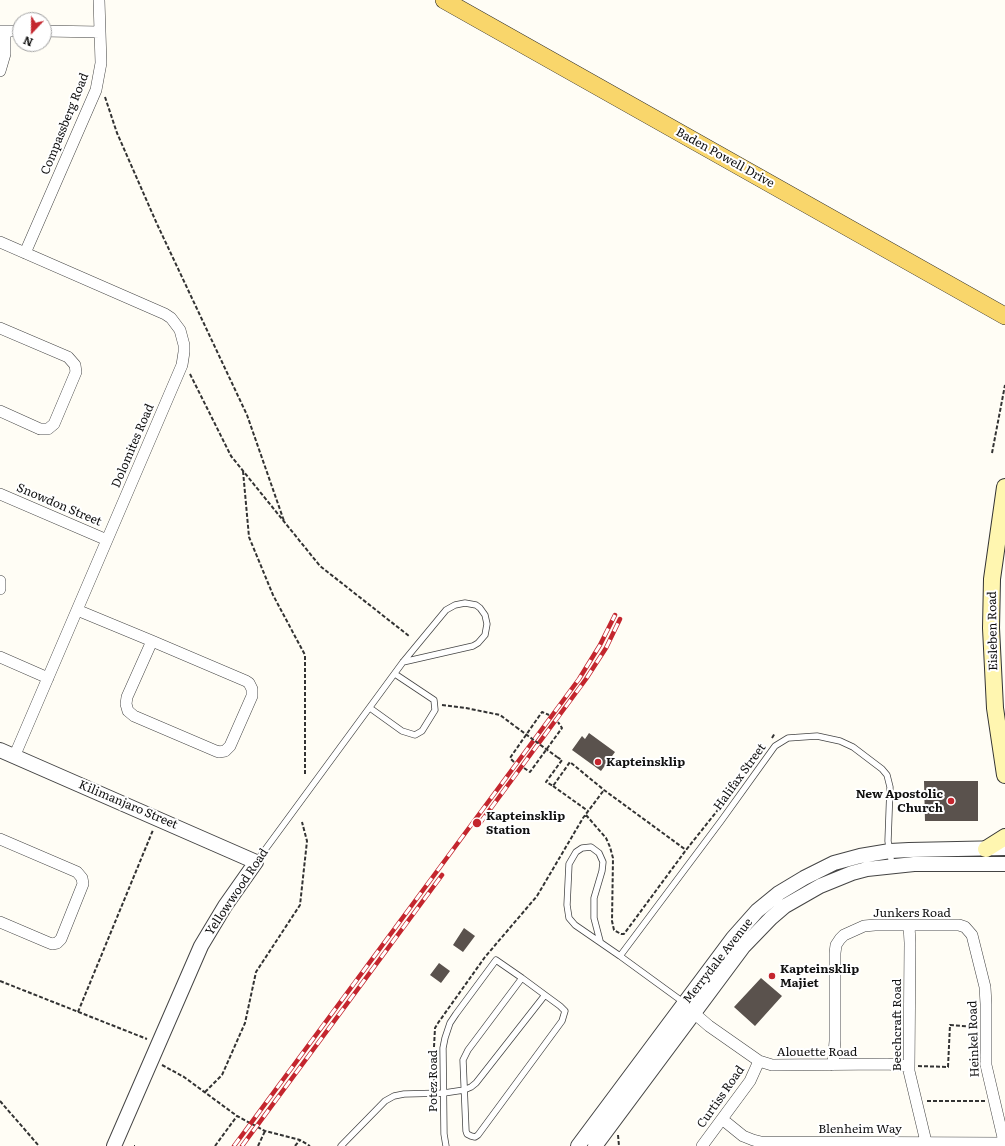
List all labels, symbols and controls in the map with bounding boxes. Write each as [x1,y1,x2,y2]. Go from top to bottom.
north arrow [12,12,52,52]
text: N [21,33,35,51]
street label: Compassberg Road [38,71,92,177]
street label: Baden Powell Drive [673,125,777,191]
street label: Dolomites Road [109,402,157,490]
street label: Snowdon Street [14,481,104,529]
street label: Eisleben Road [985,591,1001,671]
street label: Halifax Street [711,741,769,813]
place label: Kapteinsklip [606,755,685,769]
marker: Kapteinsklip [593,757,603,767]
street label: Kilimanjaro Street [76,778,180,832]
place label: New Apostolic Church [856,787,943,815]
marker: New Apostolic Church [946,796,956,806]
place label: Kapteinsklip Station [486,809,565,837]
marker: Kapteinsklip Station [471,817,483,829]
street label: Yellowwood Road [203,846,271,938]
street label: Junkers Road [873,906,951,920]
street label: Merrydale Avenue [680,915,756,1007]
place label: Kapteinsklip Majiet [780,962,859,990]
marker: Kapteinsklip Majiet [767,971,777,981]
street label: Beechcraft Road [890,979,904,1071]
street label: Heinkel Road [965,1000,983,1078]
street label: Alouette Road [777,1045,857,1059]
street label: Potez Road [426,1050,440,1112]
street label: Curtiss Road [694,1063,748,1131]
street label: Blenheim Way [818,1122,902,1136]

